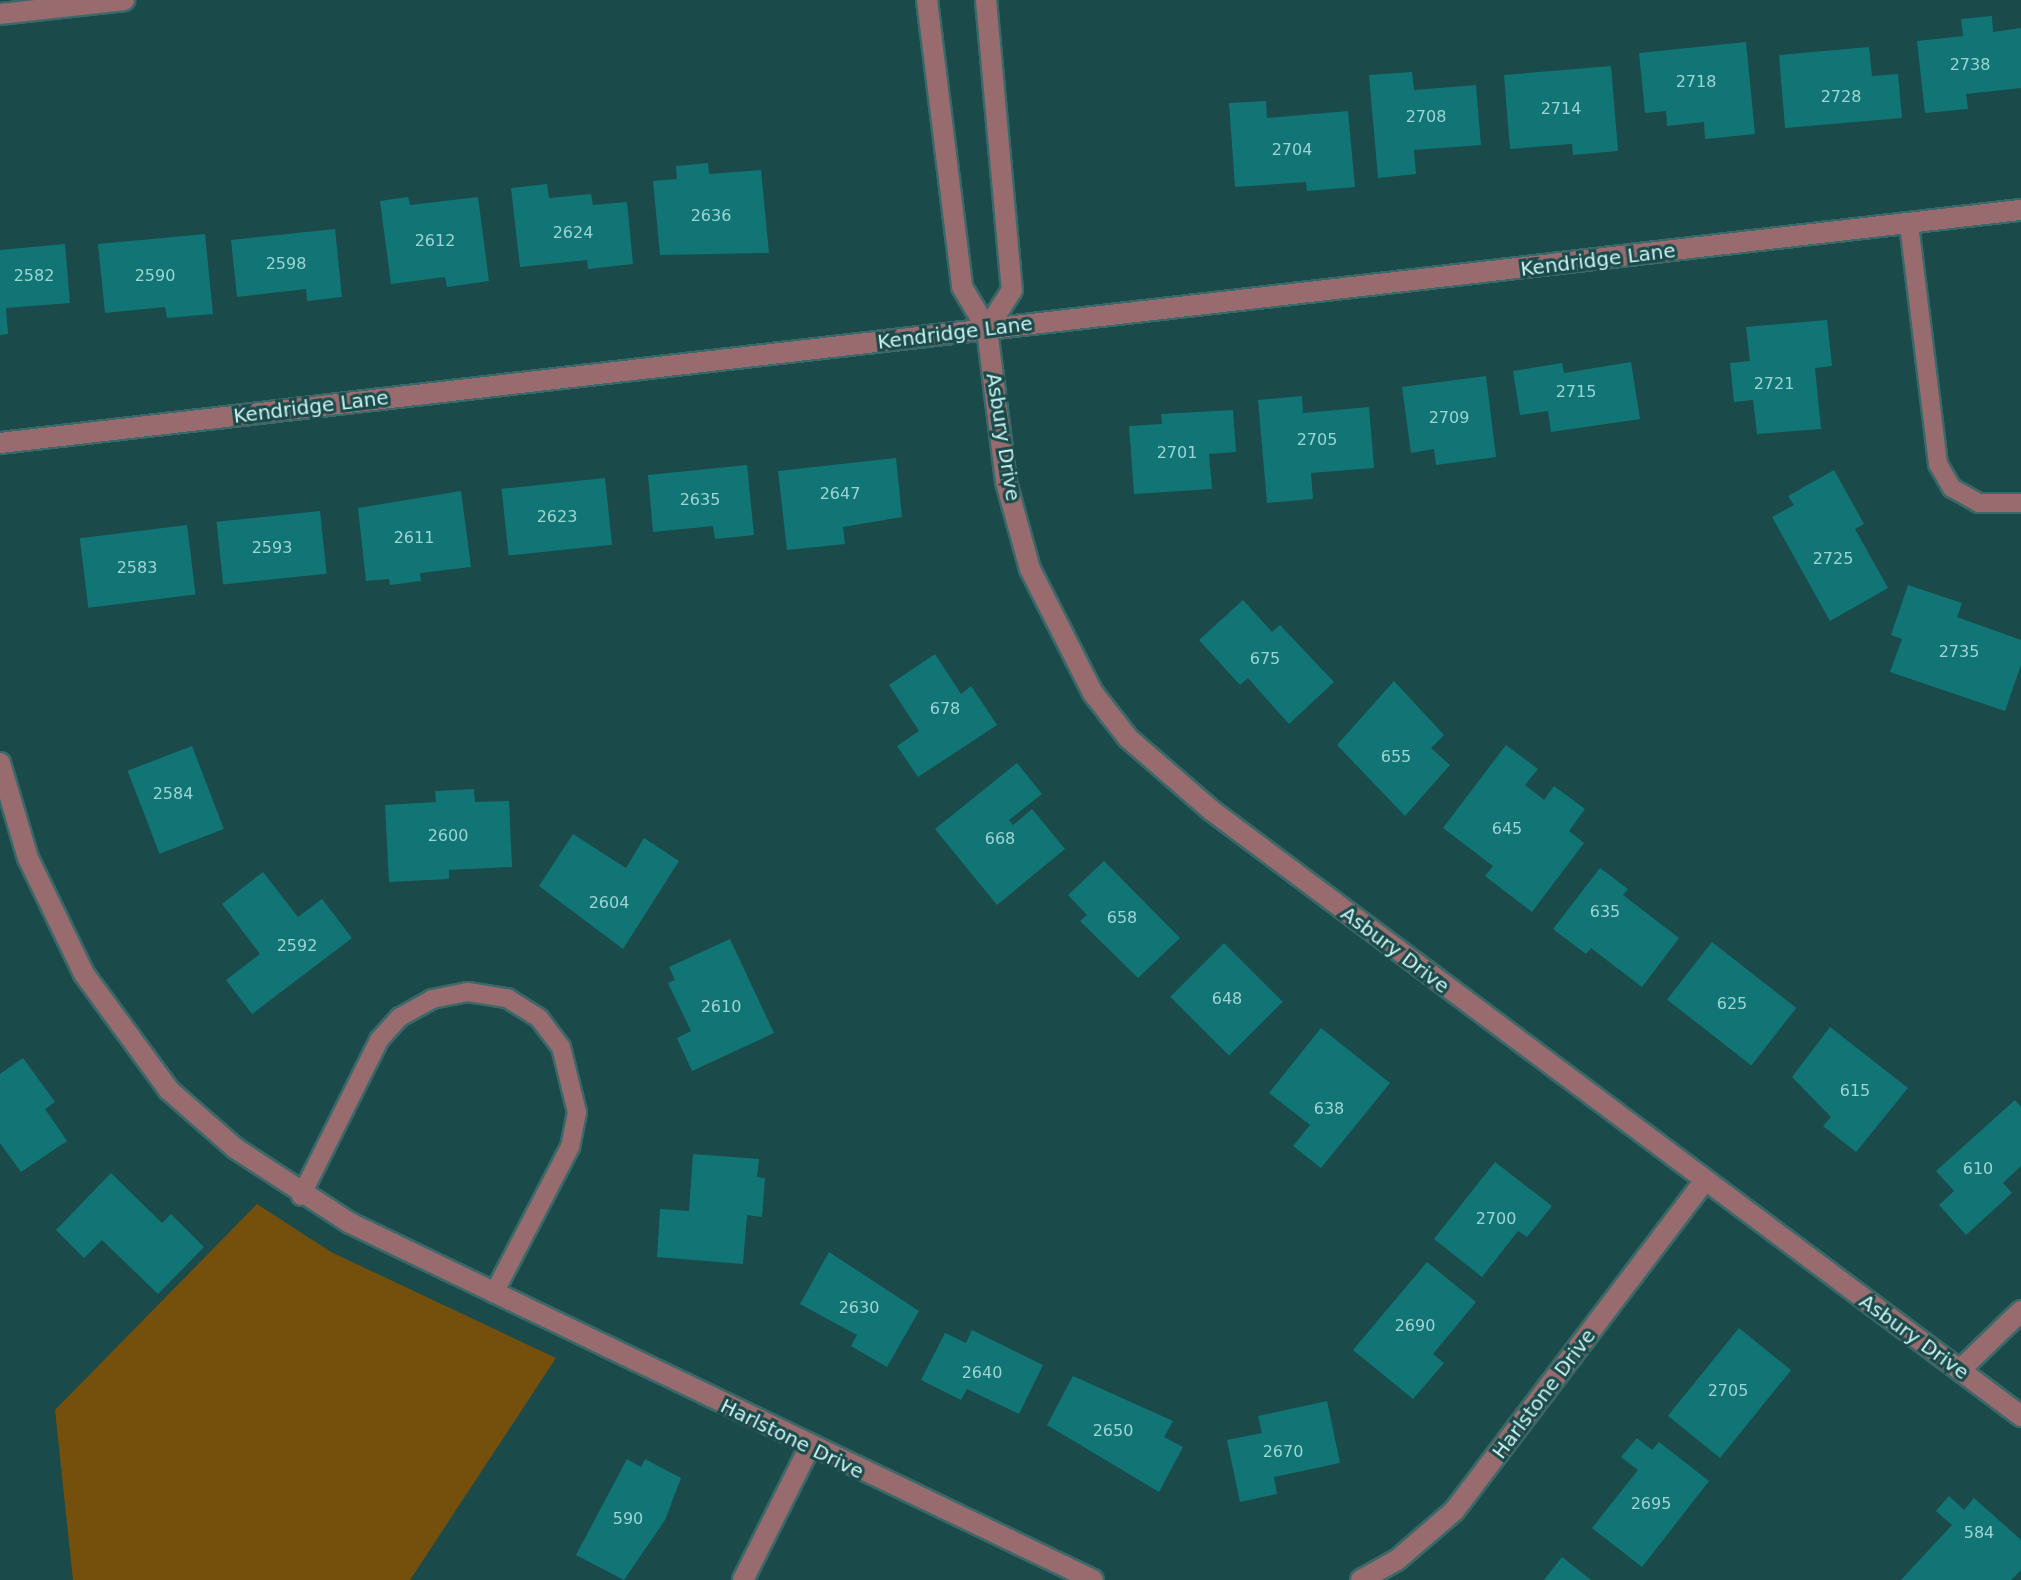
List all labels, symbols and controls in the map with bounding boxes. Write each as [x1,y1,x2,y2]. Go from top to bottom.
house number: 2738 [1950,55,1990,75]
house number: 2718 [1676,72,1716,92]
house number: 2728 [1821,87,1861,107]
house number: 2714 [1541,99,1581,119]
house number: 2708 [1406,107,1446,127]
house number: 2704 [1272,140,1312,160]
house number: 2636 [691,206,731,226]
house number: 2624 [553,223,593,243]
house number: 2612 [415,231,455,251]
street label: Kendridge Lane [1519,239,1677,281]
house number: 2598 [266,254,306,274]
house number: 2582 [14,266,54,286]
house number: 2590 [135,266,175,286]
street label: Kendridge Lane [876,312,1034,354]
street label: Asbury Drive [981,371,1025,503]
house number: 2721 [1754,374,1794,394]
house number: 2715 [1556,382,1596,402]
street label: Kendridge Lane [232,386,390,428]
house number: 2709 [1429,408,1469,428]
house number: 2705 [1297,430,1337,450]
house number: 2701 [1157,443,1197,463]
house number: 2647 [820,484,860,504]
house number: 2635 [680,490,720,510]
house number: 2623 [537,507,577,527]
house number: 2611 [394,528,434,548]
house number: 2593 [252,538,292,558]
house number: 2725 [1813,549,1853,569]
house number: 2583 [117,558,157,578]
house number: 2735 [1939,642,1979,662]
house number: 675 [1250,649,1280,669]
house number: 678 [930,699,960,719]
house number: 655 [1381,747,1411,767]
house number: 2584 [153,784,193,804]
house number: 645 [1492,819,1522,839]
house number: 2600 [428,826,468,846]
house number: 668 [985,829,1015,849]
house number: 2604 [589,893,629,913]
street label: Asbury Drive [1336,902,1454,998]
house number: 635 [1590,902,1620,922]
house number: 658 [1107,908,1137,928]
house number: 2592 [277,936,317,956]
house number: 648 [1212,989,1242,1009]
house number: 625 [1717,994,1747,1014]
house number: 2610 [701,997,741,1017]
house number: 615 [1840,1081,1870,1101]
house number: 638 [1314,1099,1344,1119]
house number: 610 [1963,1159,1993,1179]
house number: 2700 [1476,1209,1516,1229]
street label: Asbury Drive [1855,1289,1973,1385]
house number: 2630 [839,1298,879,1318]
house number: 2690 [1395,1316,1435,1336]
street label: Harlstone Drive [1487,1324,1601,1464]
house number: 2640 [962,1363,1002,1383]
house number: 2705 [1708,1381,1748,1401]
street label: Harlstone Drive [717,1394,867,1484]
house number: 2650 [1093,1421,1133,1441]
house number: 2670 [1263,1442,1303,1462]
house number: 2695 [1631,1494,1671,1514]
house number: 590 [613,1509,643,1529]
house number: 584 [1964,1523,1994,1543]

